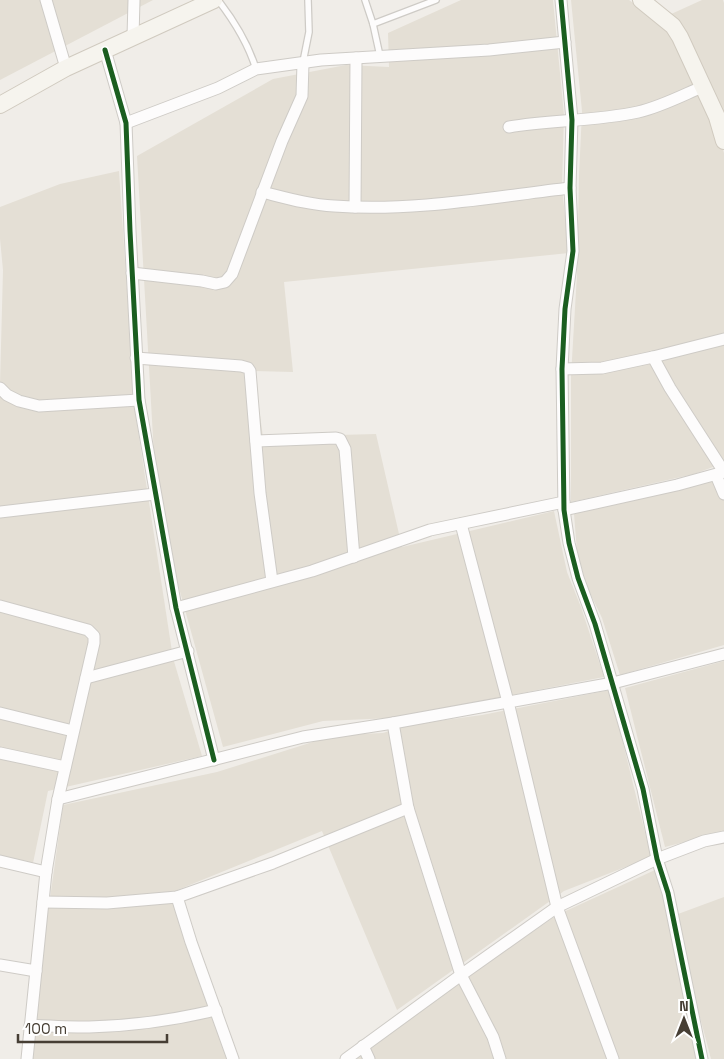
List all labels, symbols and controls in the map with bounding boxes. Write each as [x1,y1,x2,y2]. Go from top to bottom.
north arrow [659,994,709,1044]
text: N [679,997,689,1015]
scale bar [18,1012,166,1044]
text: 100 m [25,1019,67,1038]

